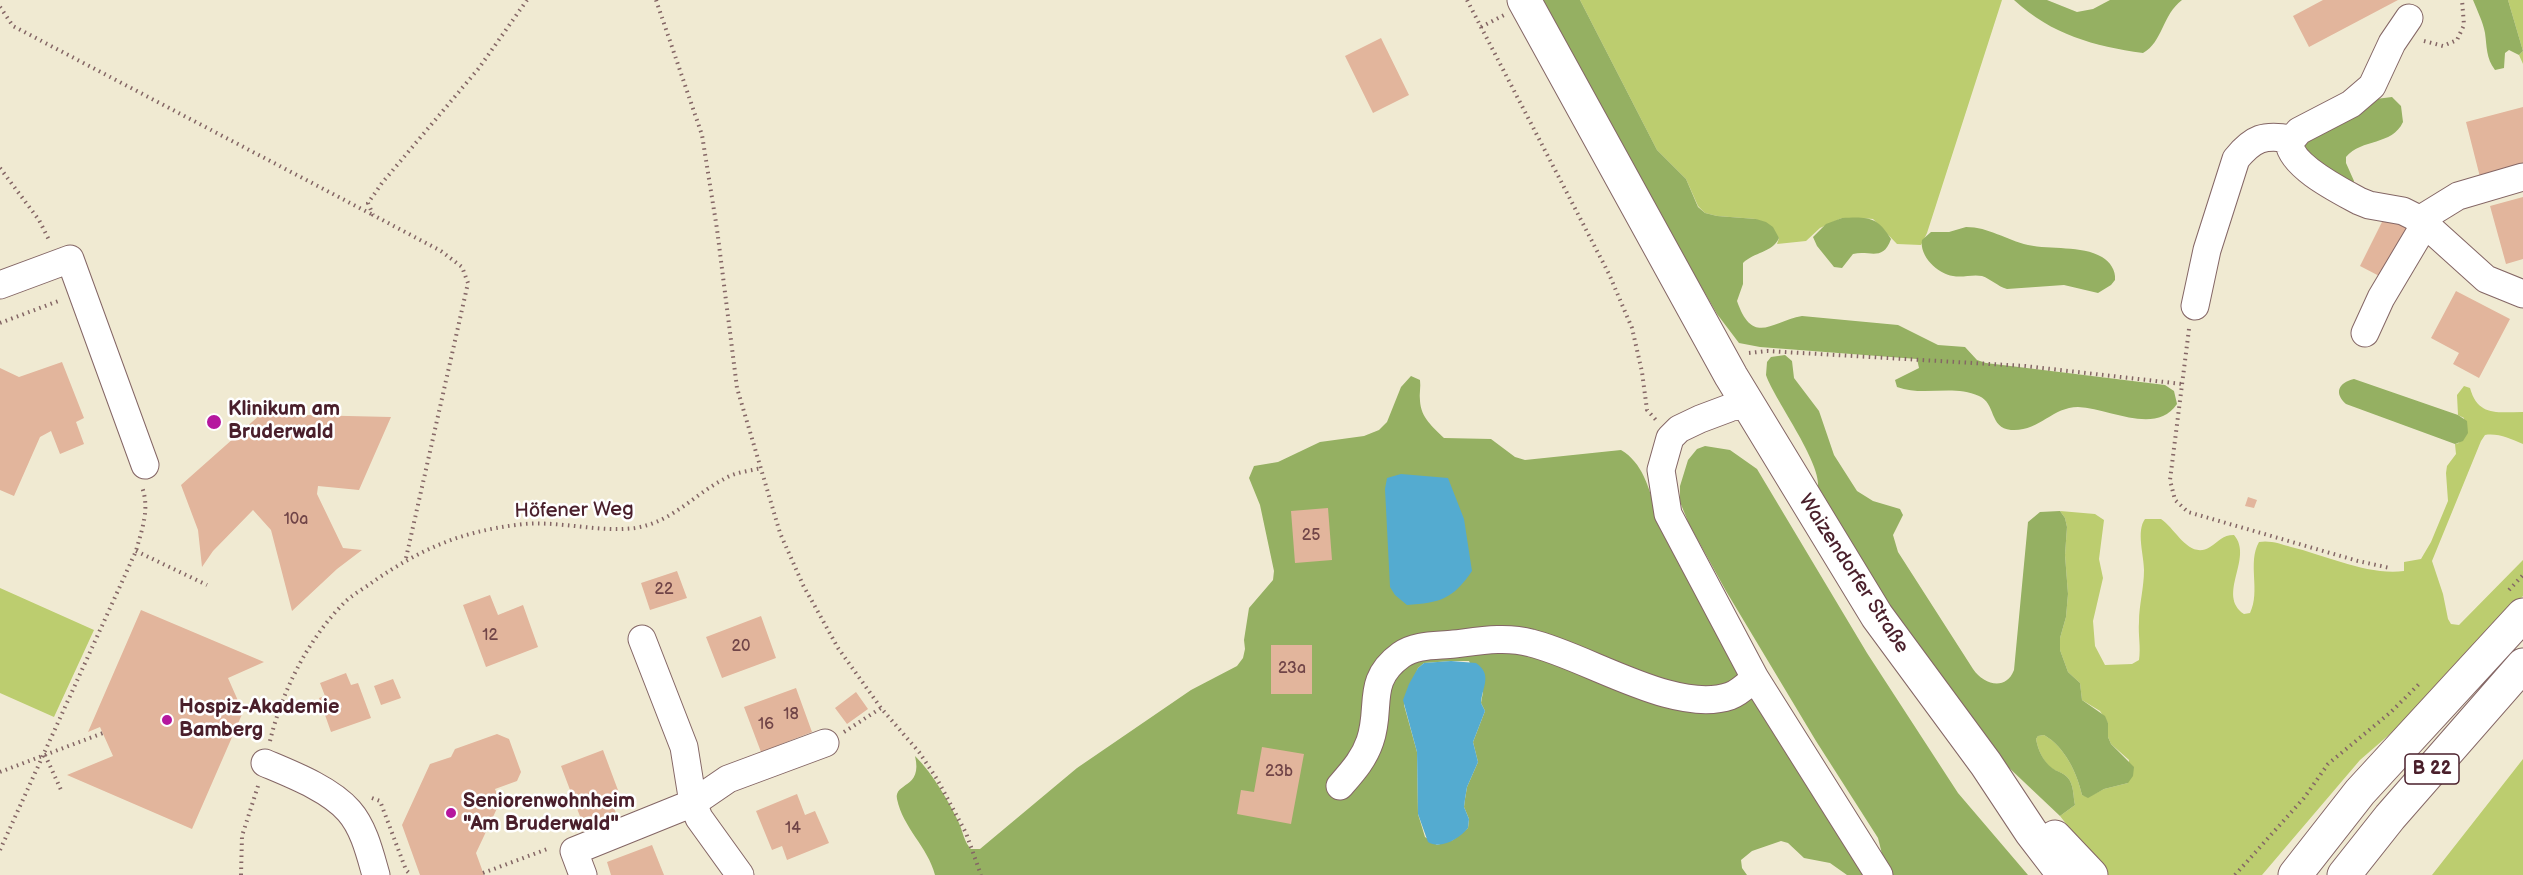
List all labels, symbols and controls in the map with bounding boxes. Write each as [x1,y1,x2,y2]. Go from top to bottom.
place label: Klinikum am Bruderwald [228,398,340,445]
marker: Klinikum am Bruderwald [205,413,223,431]
street label: Waizendorfer Straße [1793,490,1913,658]
street label: Höfener Weg [514,498,634,524]
house number: 10a [284,510,308,530]
house number: 25 [1302,526,1320,546]
house number: 22 [655,580,673,600]
house number: 12 [482,626,498,646]
house number: 20 [732,637,750,657]
house number: 23a [1278,659,1306,679]
place label: Hospiz-Akademie Bamberg [179,696,339,743]
house number: 18 [783,705,799,725]
marker: Hospiz-Akademie Bamberg [160,713,174,727]
house number: 16 [758,715,774,735]
road number: B 22 [2405,754,2459,784]
house number: 23b [1265,762,1293,782]
place label: Seniorenwohnheim "Am Bruderwald" [463,790,635,837]
marker: Seniorenwohnheim "Am Bruderwald" [444,806,458,820]
house number: 14 [785,819,801,839]

